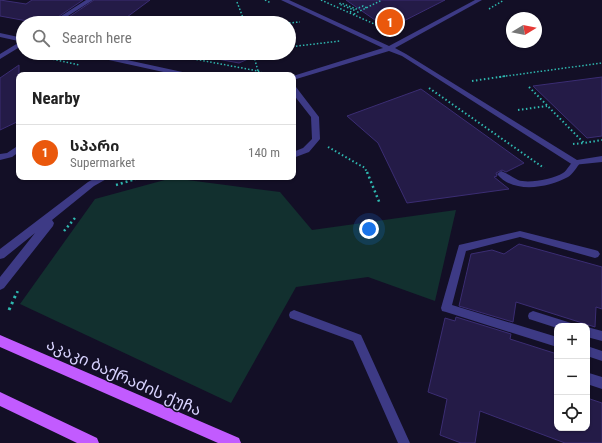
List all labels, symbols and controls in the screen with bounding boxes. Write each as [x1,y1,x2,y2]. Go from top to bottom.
pin: 1 [377,7,403,37]
north arrow [506,12,542,48]
search box [16,16,296,60]
icon: search [30,27,52,49]
text: Search here [62,29,132,47]
text: Nearby [32,88,80,108]
text: სპარი [70,137,119,155]
text: 1 [42,145,48,160]
text: 140 m [248,145,280,160]
text: Supermarket [70,155,135,170]
your location [359,219,379,239]
map controls [554,323,590,431]
button: + [554,323,590,359]
street label: აკაკი ბაქრაძის ქუჩა [44,334,204,420]
button: − [554,359,590,395]
button: locate [554,395,590,431]

